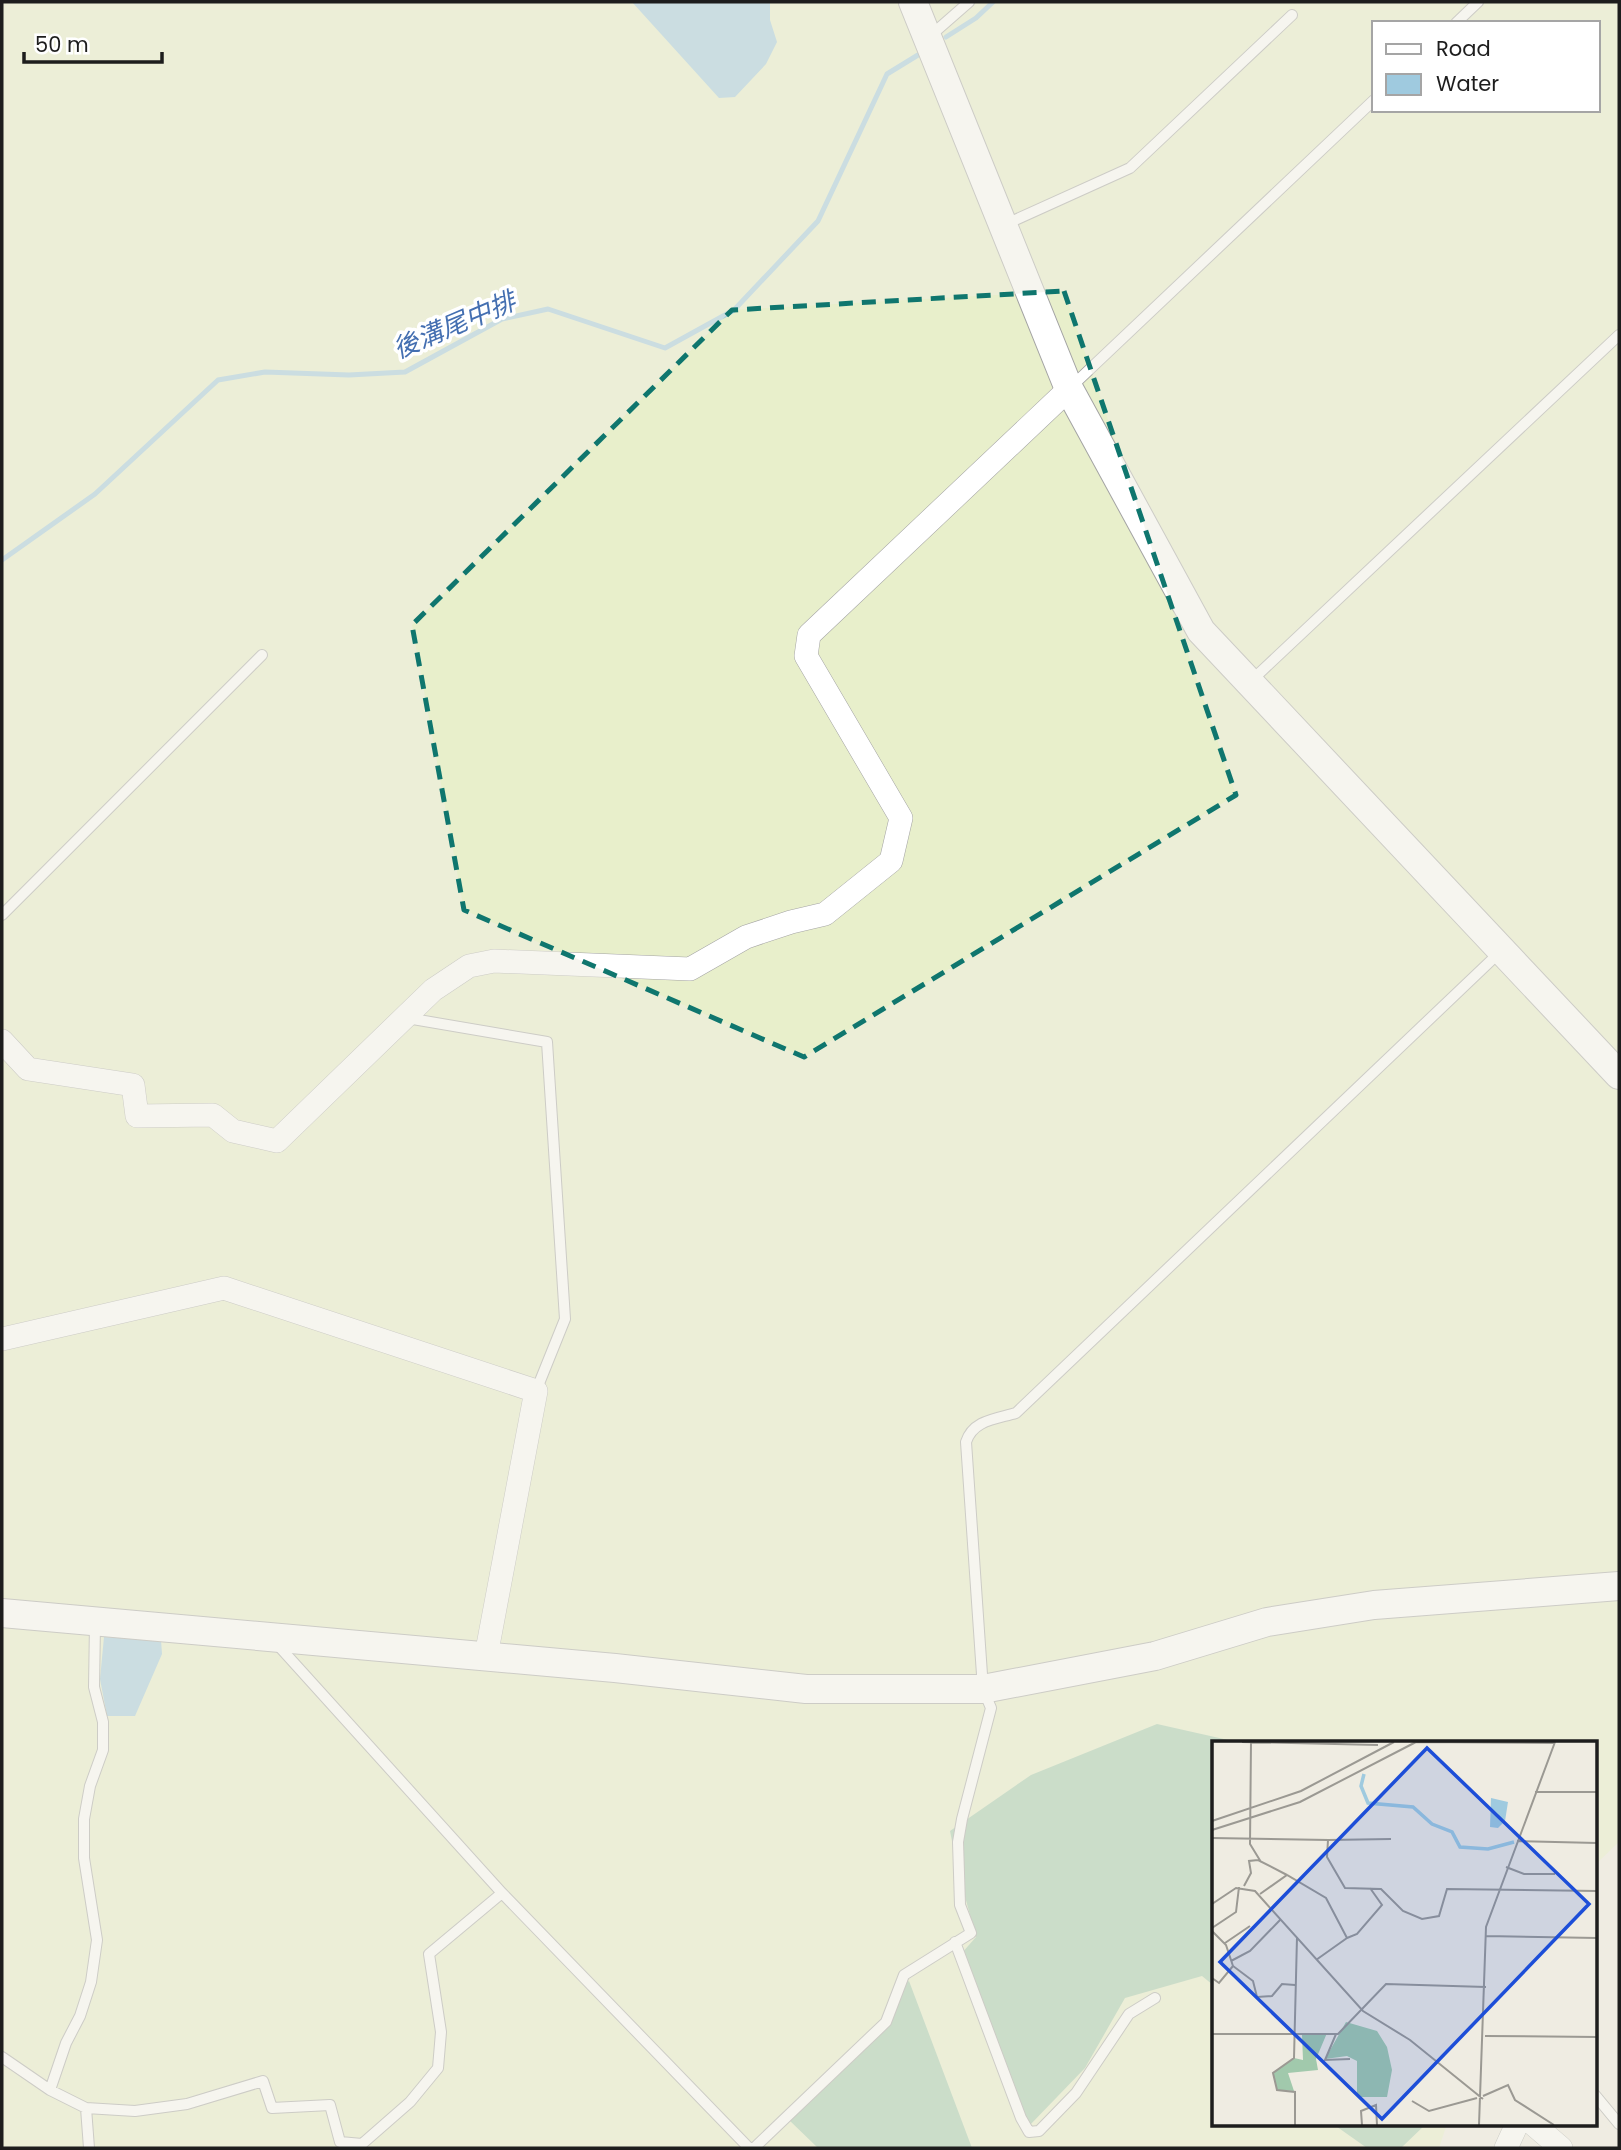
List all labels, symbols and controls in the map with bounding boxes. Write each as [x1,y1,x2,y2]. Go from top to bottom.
scale bar [24,21,163,65]
legend [1372,21,1600,112]
text: 50 m [35,30,89,59]
text: Road [1436,34,1491,63]
text: Water [1436,69,1499,98]
water label: 後溝尾中排 [387,282,524,367]
inset map [1212,1741,1596,2126]

